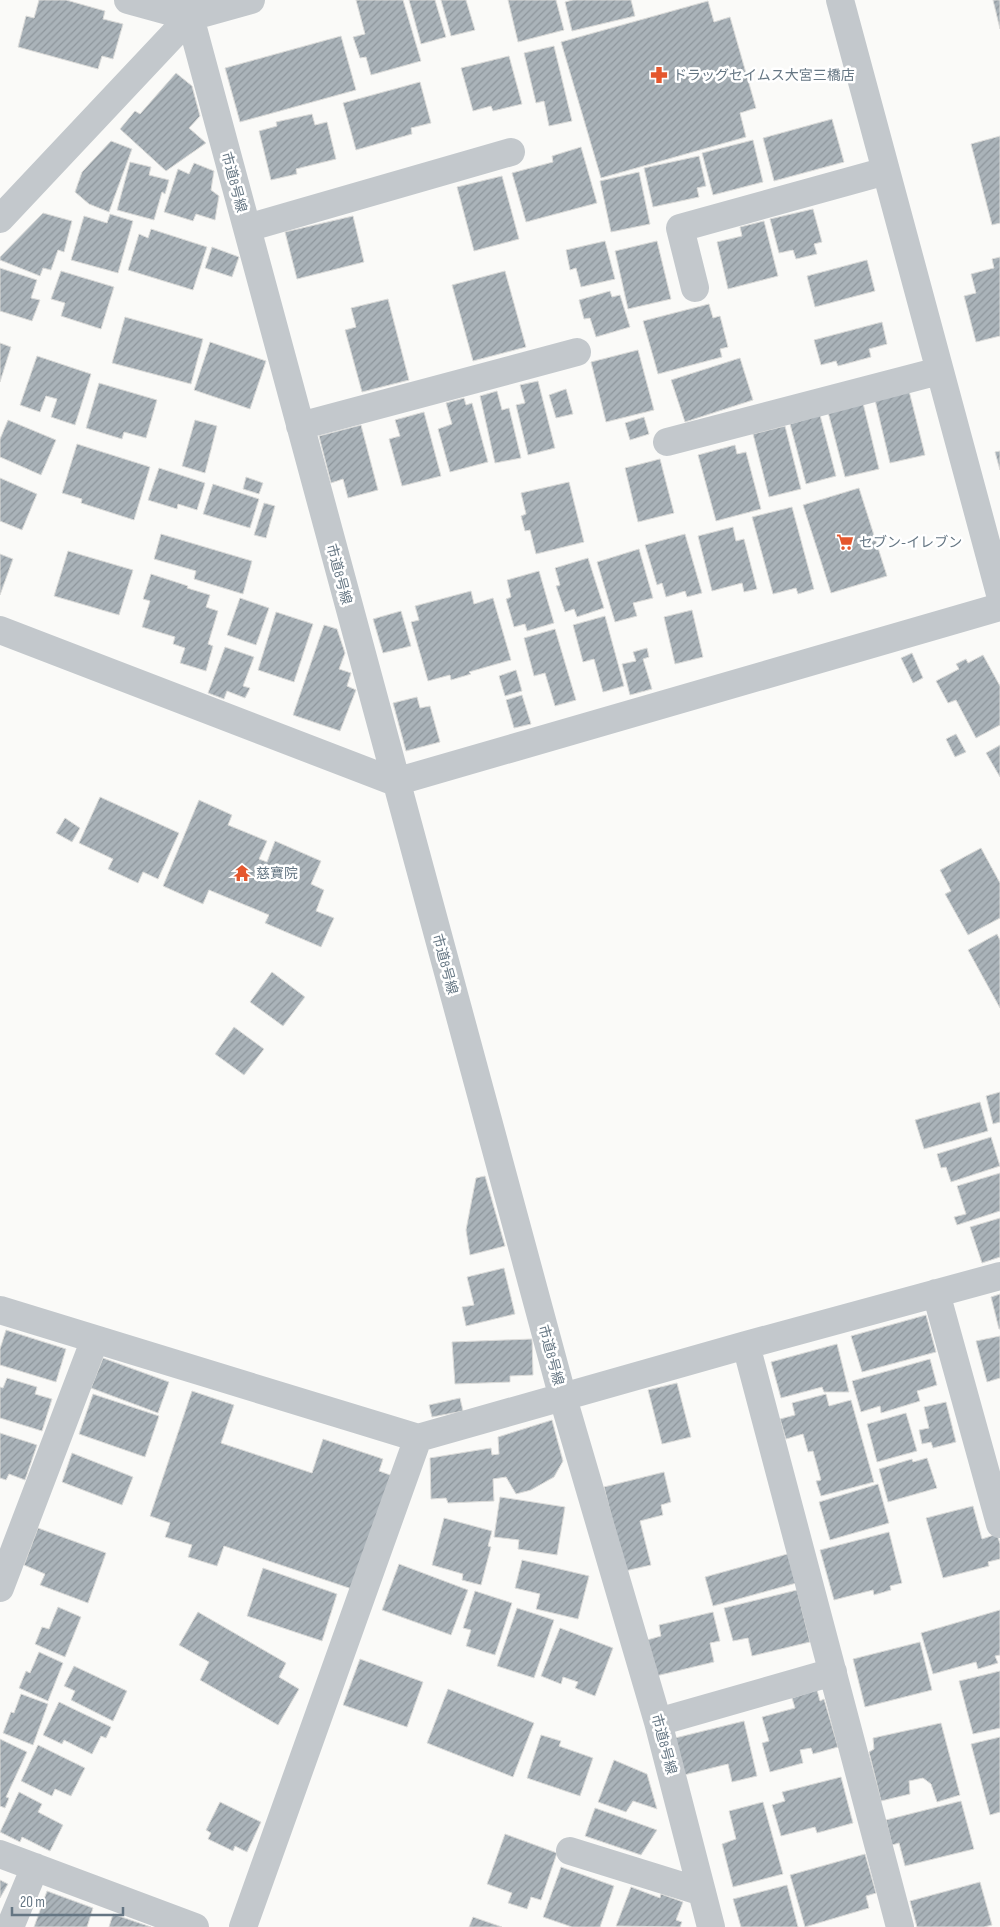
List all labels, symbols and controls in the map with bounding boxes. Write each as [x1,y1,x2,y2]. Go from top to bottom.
pharmacy icon: ドラッグセイムス大宮三橋店 [649,65,669,85]
place label: ドラッグセイムス大宮三橋店 [673,67,855,84]
street label: 市道8号線 [218,150,250,214]
supermarket icon: セブン-イレブン [835,532,855,552]
place label: セブン-イレブン [859,534,962,551]
street label: 市道8号線 [323,542,355,606]
temple icon: 慈寶院 [232,863,252,883]
place label: 慈寶院 [256,865,298,882]
street label: 市道8号線 [429,932,461,996]
street label: 市道8号線 [535,1323,567,1387]
street label: 市道8号線 [648,1712,680,1776]
scale bar [12,1884,124,1916]
text: 20 m [20,1893,45,1912]

